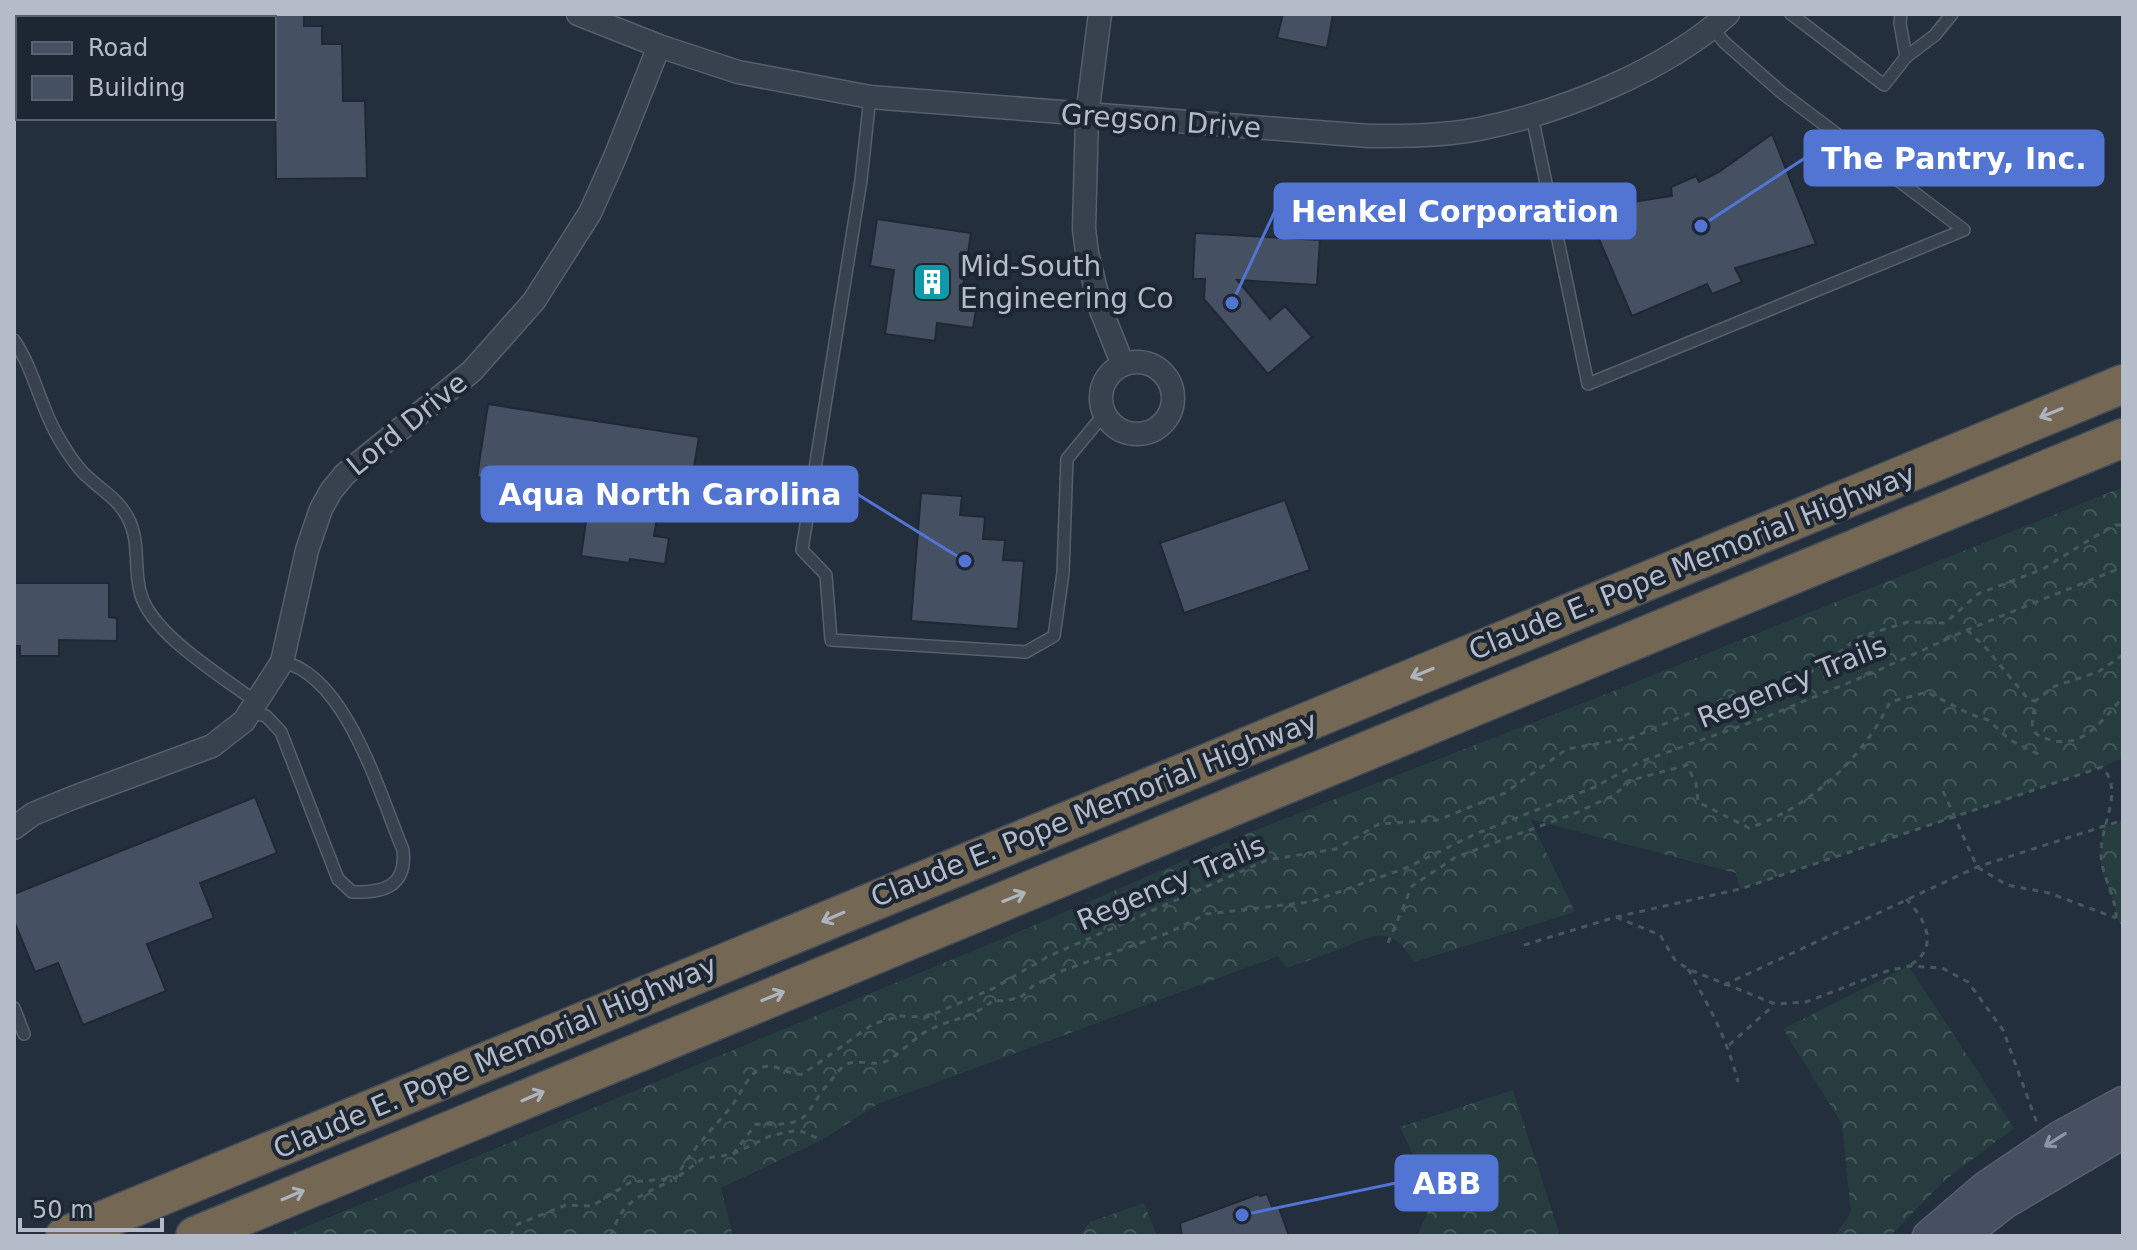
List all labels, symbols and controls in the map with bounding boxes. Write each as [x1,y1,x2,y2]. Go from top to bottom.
legend [16,16,276,120]
text: Road [88,34,148,62]
text: Building [88,74,185,102]
street label: Gregson Drive [1060,98,1262,144]
callout: The Pantry, Inc. [1805,131,2103,185]
text: The Pantry, Inc. [1821,141,2087,176]
callout: Henkel Corporation [1275,184,1635,238]
text: Henkel Corporation [1291,194,1619,229]
place label: Mid-South Engineering Co [960,250,1174,315]
building icon: Mid-South Engineering Co [911,261,953,303]
street label: Lord Drive [340,366,474,482]
one-way arrow [2039,407,2064,422]
street label: Claude E. Pope Memorial Highway [1464,457,1920,667]
callout: Aqua North Carolina [482,467,857,521]
text: Aqua North Carolina [498,477,842,512]
street label: Regency Trails [1693,629,1891,735]
one-way arrow [1411,667,1435,682]
street label: Claude E. Pope Memorial Highway [866,704,1322,914]
street label: Regency Trails [1072,829,1270,937]
one-way arrow [1001,889,1025,903]
one-way arrow [821,910,846,925]
street label: Claude E. Pope Memorial Highway [268,948,722,1166]
one-way arrow [760,988,785,1002]
one-way arrow [520,1087,545,1102]
one-way arrow [2044,1133,2067,1149]
callout: ABB [1396,1156,1497,1210]
text: ABB [1413,1166,1481,1201]
scale bar [20,1182,162,1232]
one-way arrow [280,1187,305,1202]
text: 50 m [32,1196,94,1224]

